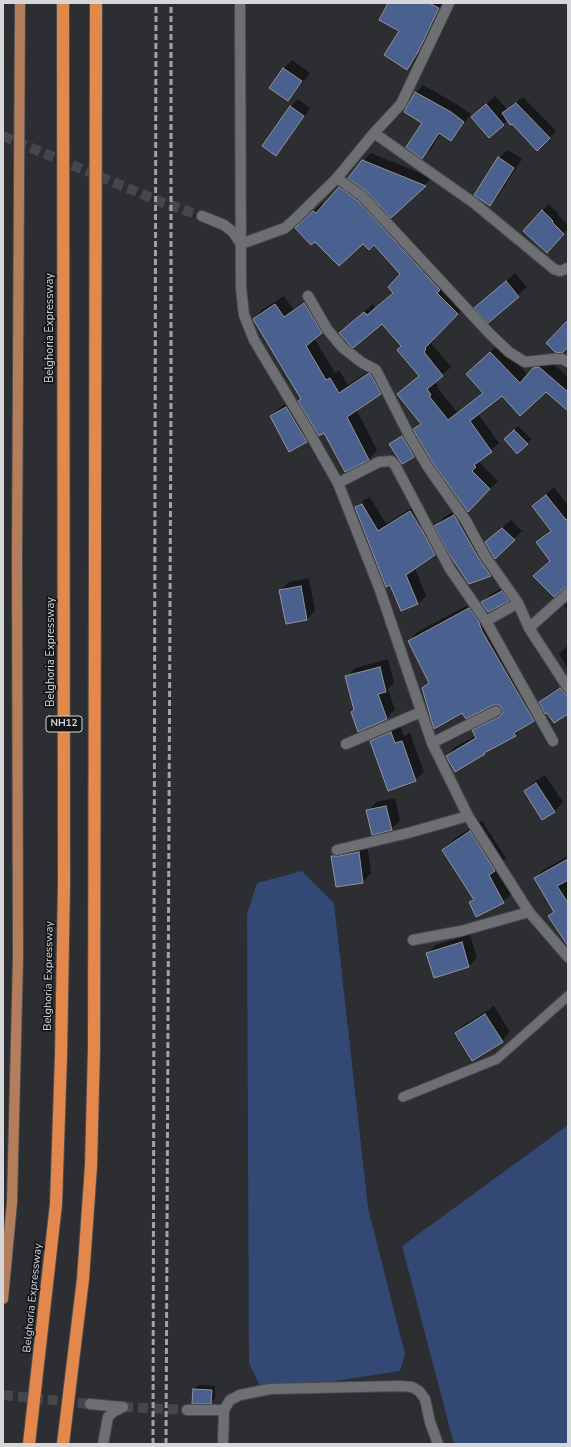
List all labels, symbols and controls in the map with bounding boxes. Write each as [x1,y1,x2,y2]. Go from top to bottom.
street label: Belghoria Expressway [43,273,57,383]
street label: Belghoria Expressway [44,597,58,707]
road number: NH12 [46,716,82,732]
street label: Belghoria Expressway [41,921,57,1031]
street label: Belghoria Expressway [21,1243,45,1353]

